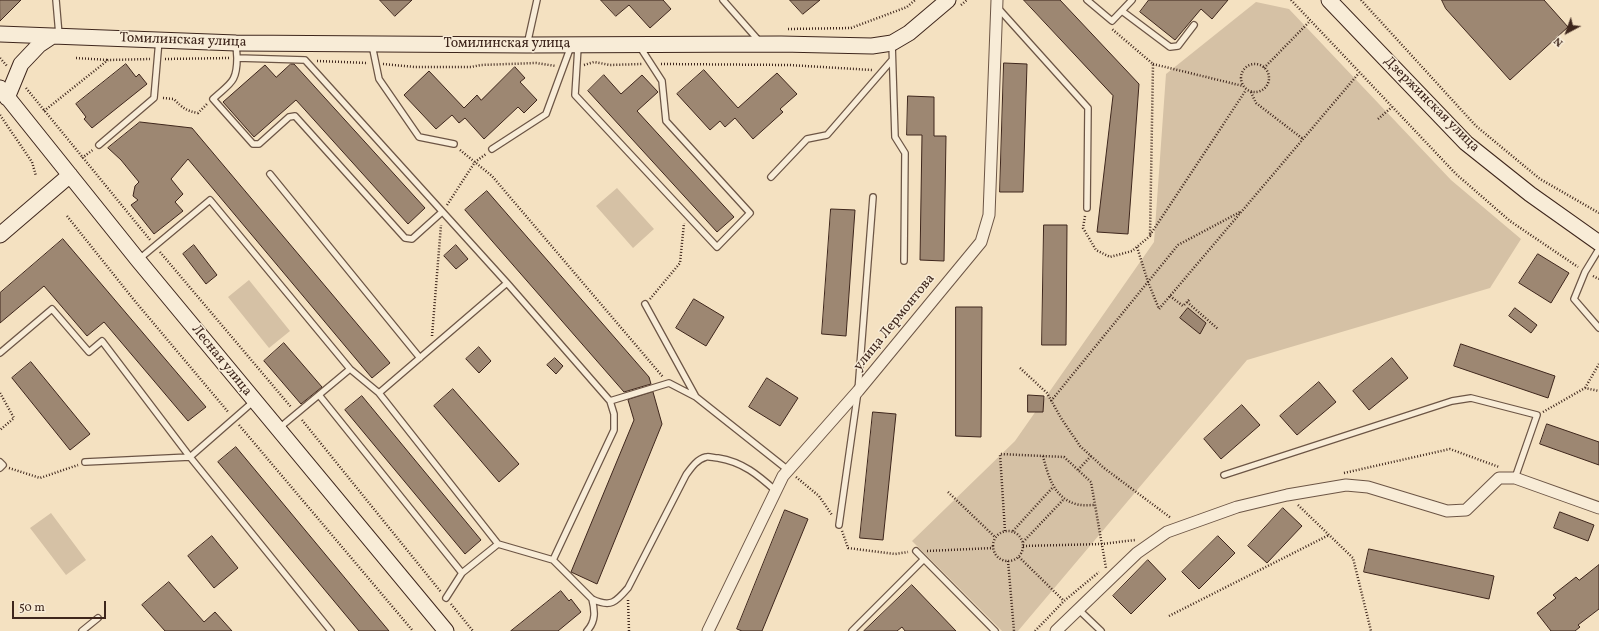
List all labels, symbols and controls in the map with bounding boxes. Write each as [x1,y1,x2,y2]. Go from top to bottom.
north arrow [1547,12,1587,52]
street label: Томилинская улица [119,30,247,52]
text: N [1551,33,1567,50]
street label: Томилинская улица [443,36,571,52]
street label: Дзержинская улица [1380,54,1482,156]
street label: улица Лермонтова [851,271,939,375]
street label: Лесная улица [187,322,255,400]
scale bar [14,593,108,619]
text: 50 m [19,600,45,616]

